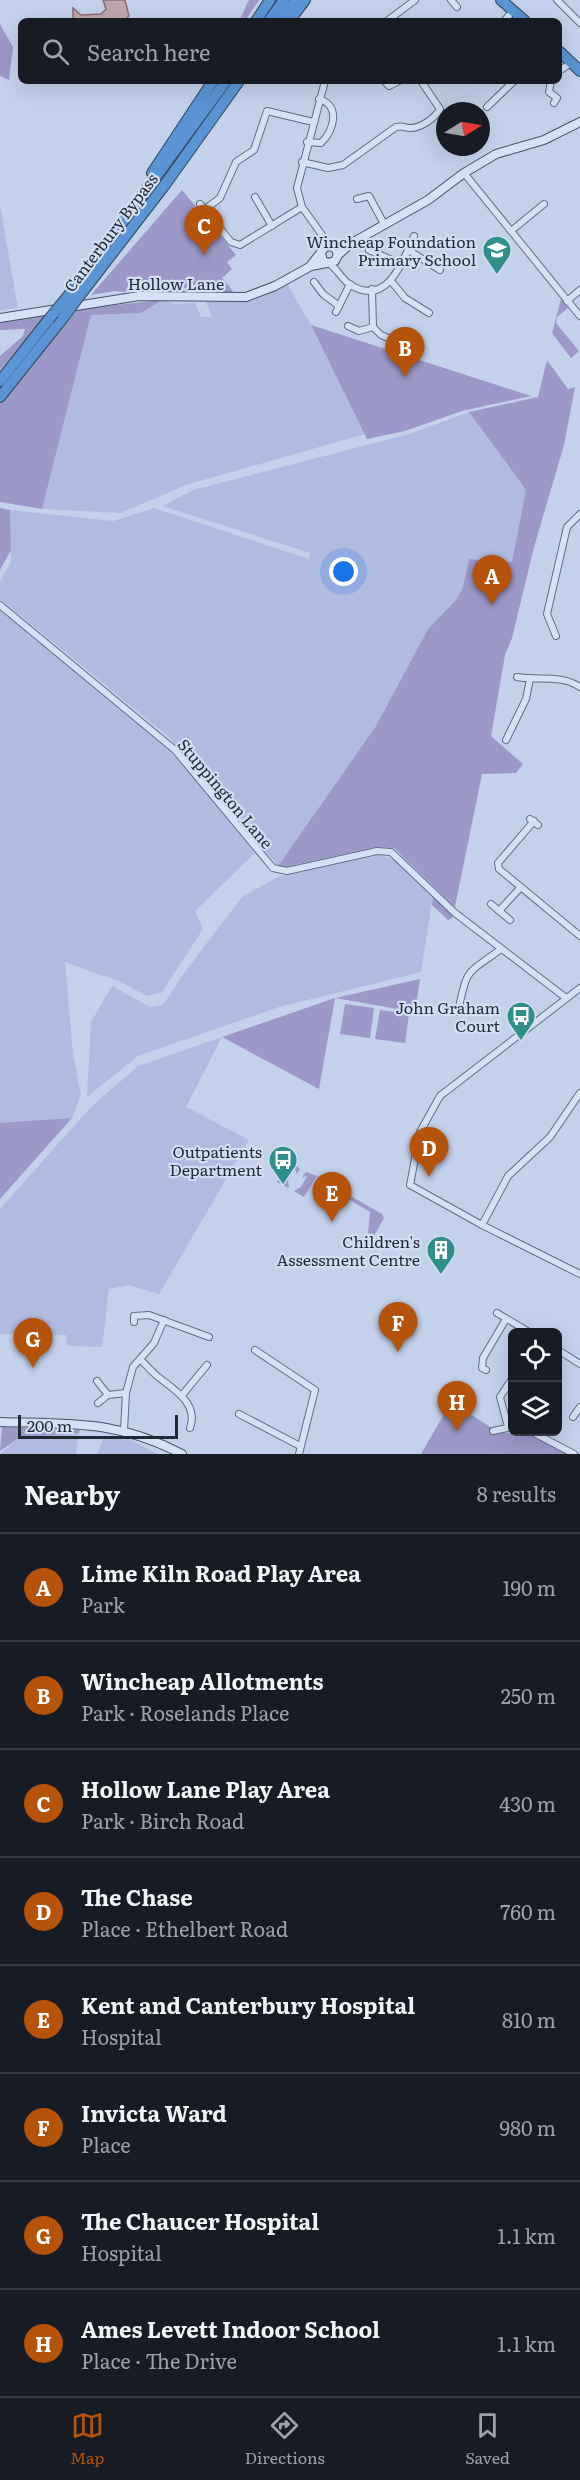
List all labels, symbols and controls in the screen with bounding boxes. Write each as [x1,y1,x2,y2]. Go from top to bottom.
search box [18,18,562,84]
icon: search [39,35,72,68]
text: Search here [87,35,210,68]
north arrow [436,102,490,156]
street label: Canterbury Bypass [57,168,163,296]
pin: C [184,206,224,255]
place label: Wincheap Foundation Primary School [306,229,476,271]
school or university icon: Wincheap Foundation Primary School [481,234,513,276]
street label: Hollow Lane [128,271,224,295]
pin: B [386,328,424,377]
pin: A [472,556,512,605]
your location [329,557,358,586]
street label: Stuppington Lane [173,733,279,853]
place label: John Graham Court [396,995,501,1037]
bus stop icon: John Graham Court [505,1000,537,1042]
pin: D [410,1128,448,1177]
place label: Outpatients Department [169,1139,263,1181]
bus stop icon: Outpatients Department [267,1144,299,1186]
pin: E [312,1172,352,1222]
place label: Children's Assessment Centre [277,1229,420,1271]
building icon: Children's Assessment Centre [425,1234,457,1276]
pin: F [378,1302,418,1352]
pin: G [14,1318,52,1368]
map controls [508,1328,562,1436]
button: locate [508,1328,562,1382]
pin: H [438,1382,476,1431]
button: layers [508,1382,562,1436]
scale bar [18,1412,178,1440]
text: 200 m [27,1413,72,1437]
text: Nearby [24,1474,120,1513]
text: 8 results [477,1478,556,1508]
text: Lime Kiln Road Play Area [81,1556,361,1589]
text: A [36,1572,51,1602]
text: 190 m [502,1572,556,1602]
text: Park [81,1589,125,1619]
text: Wincheap Allotments [81,1664,323,1697]
text: B [37,1680,50,1710]
text: 250 m [501,1680,556,1710]
text: Park · Roselands Place [81,1697,289,1727]
text: Hollow Lane Play Area [81,1772,330,1805]
text: C [36,1788,51,1818]
text: 430 m [499,1788,556,1818]
text: Park · Birch Road [81,1805,244,1835]
text: The Chase [81,1880,193,1913]
text: D [36,1896,51,1926]
text: 760 m [500,1896,556,1926]
text: Place · Ethelbert Road [81,1913,288,1943]
text: Kent and Canterbury Hospital [81,1988,415,2021]
text: E [37,2004,50,2034]
text: 810 m [502,2004,556,2034]
text: Hospital [81,2021,162,2051]
text: Invicta Ward [81,2096,227,2129]
text: F [37,2112,50,2142]
text: 980 m [500,2112,556,2142]
text: Place [81,2129,131,2159]
text: The Chaucer Hospital [81,2204,319,2237]
text: G [36,2220,51,2250]
text: 1.1 km [498,2220,556,2250]
text: Hospital [81,2237,162,2267]
text: Ames Levett Indoor School [81,2312,380,2345]
text: H [35,2328,52,2358]
text: 1.1 km [498,2328,556,2358]
text: Place · The Drive [81,2345,237,2375]
tab: Map [70,2409,104,2469]
tab: Directions [245,2409,325,2469]
tab: Saved [465,2409,510,2469]

